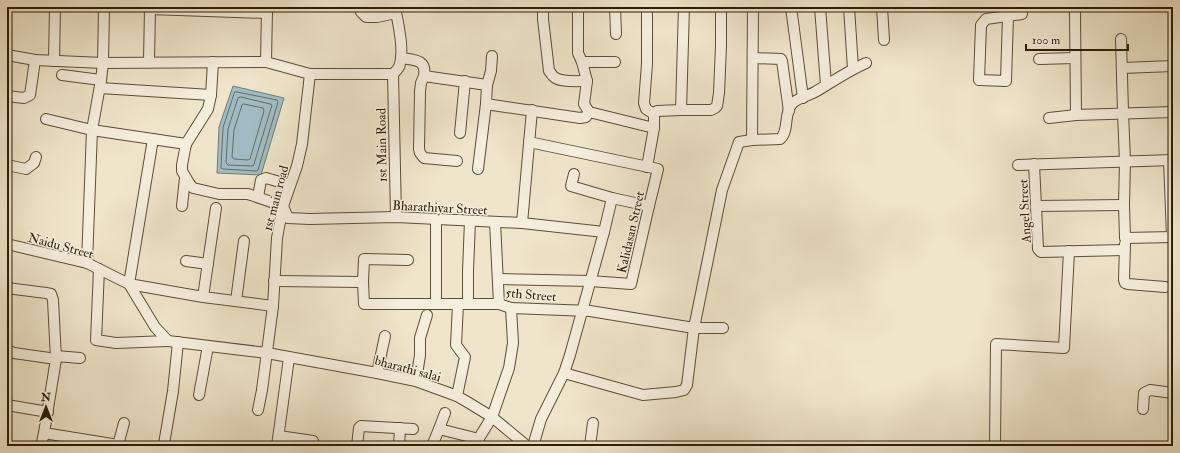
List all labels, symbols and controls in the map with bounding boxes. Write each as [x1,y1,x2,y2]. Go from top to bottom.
scale bar [1026,26,1128,52]
text: 100 m [1032,33,1061,48]
street label: 1st Main Road [373,107,391,182]
street label: 1st main road [260,163,293,233]
street label: Angel Street [1015,178,1035,244]
street label: Kalidasan Street [614,190,648,275]
street label: Bharathiyar Street [392,198,488,219]
street label: Naidu Street [26,230,95,262]
street label: 5th Street [505,285,557,305]
street label: bharathi salai [373,352,443,386]
north arrow [26,387,66,427]
text: N [40,391,52,404]

